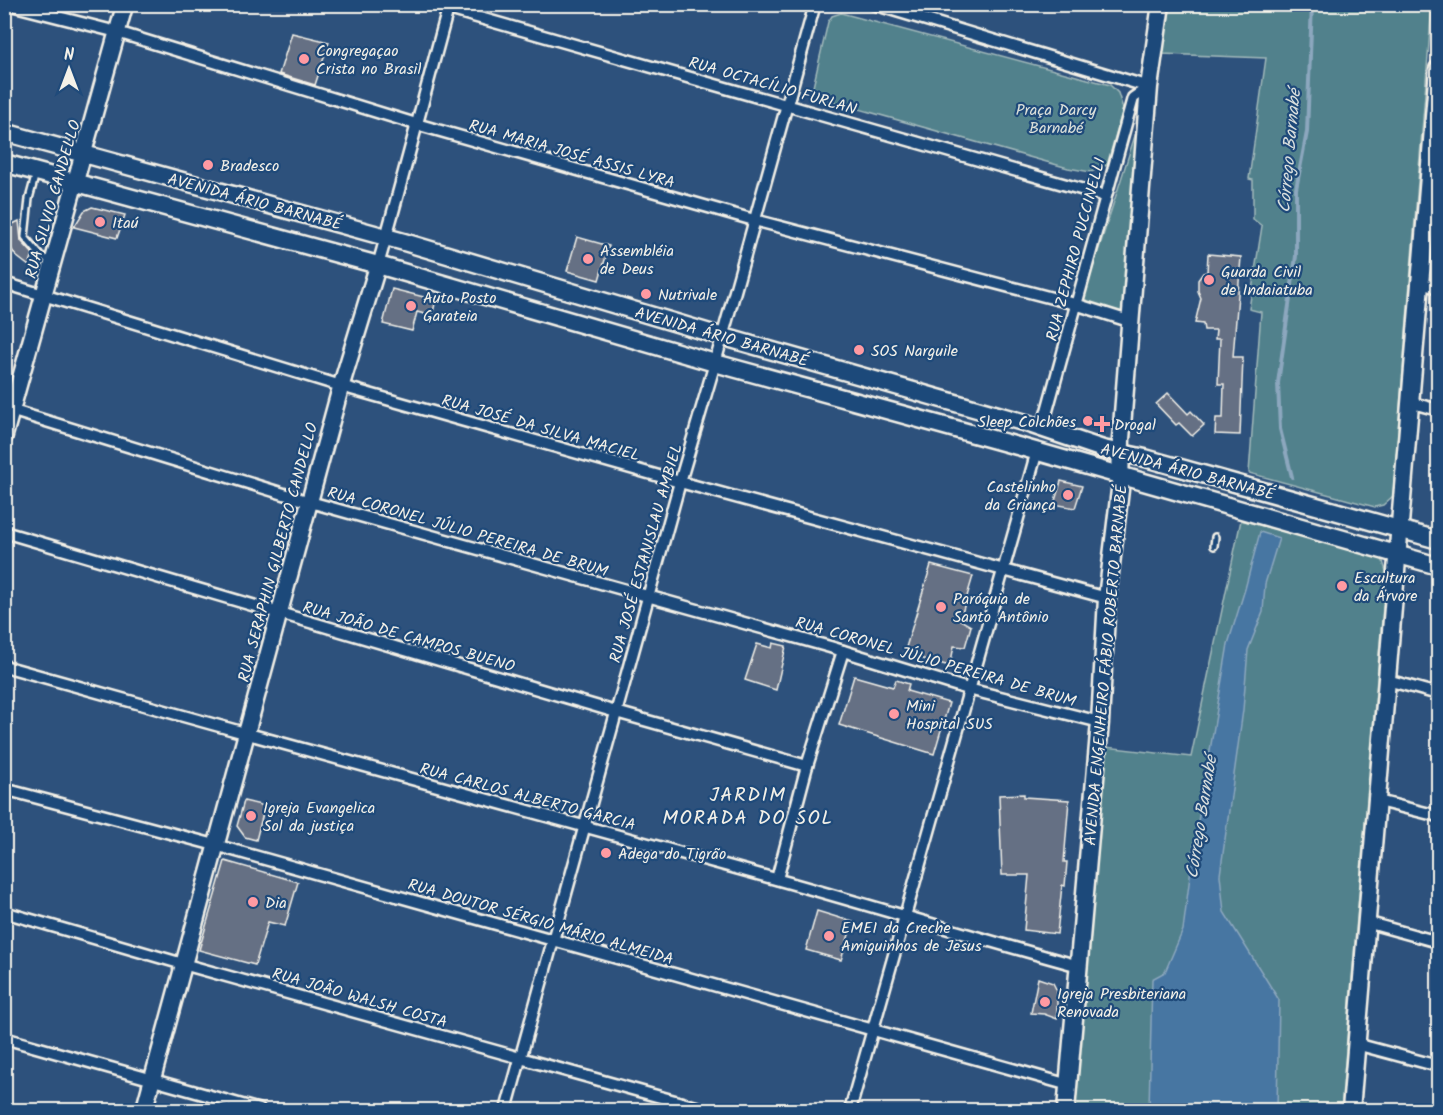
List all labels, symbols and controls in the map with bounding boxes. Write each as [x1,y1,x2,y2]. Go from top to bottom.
north arrow [39,39,99,99]
place label: Congregaçao Crista no Brasil [316,39,421,82]
text: N [64,43,74,68]
street label: RUA OCTACÍLIO FURLAN [686,50,860,122]
marker: Congregaçao Crista no Brasil [297,52,311,66]
water label: Córrego Barnabé [1271,84,1311,214]
park label: Praça Darcy Barnabé [1016,98,1097,141]
street label: RUA MARIA JOSÉ ASSIS LYRA [466,113,678,196]
street label: RUA SILVIO CANDELLO [19,117,88,282]
place label: Bradesco [220,154,279,179]
street label: RUA ZEPHIRO PUCCINELLI [1040,155,1113,344]
marker: Bradesco [201,158,215,172]
street label: AVENIDA ÁRIO BARNABÉ [165,167,345,238]
place label: Itaú [112,211,139,236]
marker: Itaú [93,215,107,229]
place label: Assembléia de Deus [600,239,674,282]
marker: Assembléia de Deus [581,252,595,266]
place label: Guarda Civil de Indaiatuba [1221,260,1313,303]
marker: Guarda Civil de Indaiatuba [1202,273,1216,287]
place label: Nutrivale [658,283,717,308]
place label: Auto Posto Garateia [423,286,496,329]
marker: Nutrivale [639,287,653,301]
marker: Auto Posto Garateia [404,299,418,313]
street label: AVENIDA ÁRIO BARNABÉ [632,301,812,374]
place label: SOS Narguile [871,339,958,364]
marker: SOS Narguile [852,343,866,357]
street label: RUA JOSÉ DA SILVA MACIEL [439,388,643,469]
place label: Sleep Colchões [977,410,1076,435]
place label: Drogal [1114,413,1156,438]
marker: Sleep Colchões [1081,414,1095,428]
marker: Drogal [1095,417,1109,431]
street label: RUA SERAPHIN GILBERTO CANDELLO [232,420,325,685]
street label: AVENIDA ÁRIO BARNABÉ [1098,437,1278,508]
street label: RUA JOSÉ ESTANISLAU AMBIEL [603,441,690,666]
place label: Castelinho da Criança [985,475,1056,518]
street label: RUA CORONEL JÚLIO PEREIRA DE BRUM [324,480,611,585]
street label: AVENIDA ENGENHEIRO FÁBIO ROBERTO BARNABÉ [1078,483,1135,847]
marker: Castelinho da Criança [1061,488,1075,502]
place label: Escultura da Árvore [1354,566,1417,609]
marker: Escultura da Árvore [1335,579,1349,593]
place label: Paróquia de Santo Antônio [953,587,1049,630]
street label: RUA JOÃO DE CAMPOS BUENO [300,595,518,680]
marker: Paróquia de Santo Antônio [934,600,948,614]
street label: RUA CORONEL JÚLIO PEREIRA DE BRUM [792,610,1079,715]
place label: Mini Hospital SUS [906,694,993,737]
marker: Mini Hospital SUS [887,707,901,721]
water label: Córrego Barnabé [1178,750,1227,881]
street label: RUA CARLOS ALBERTO GARCIA [417,757,639,838]
district label: JARDIM MORADA DO SOL [662,780,834,835]
place label: Igreja Evangelica Sol da justiça [263,796,375,839]
marker: Igreja Evangelica Sol da justiça [244,809,258,823]
place label: Adega do Tigrão [618,842,726,867]
marker: Adega do Tigrão [599,846,613,860]
street label: RUA DOUTOR SÉRGIO MÁRIO ALMEIDA [405,872,677,972]
place label: Dia [265,891,287,916]
marker: Dia [246,895,260,909]
place label: EMEI da Creche Amiguinhos de Jesus [841,916,982,959]
marker: EMEI da Creche Amiguinhos de Jesus [822,929,836,943]
street label: RUA JOÃO WALSH COSTA [269,961,450,1035]
place label: Igreja Presbiteriana Renovada [1057,982,1186,1025]
marker: Igreja Presbiteriana Renovada [1038,995,1052,1009]

